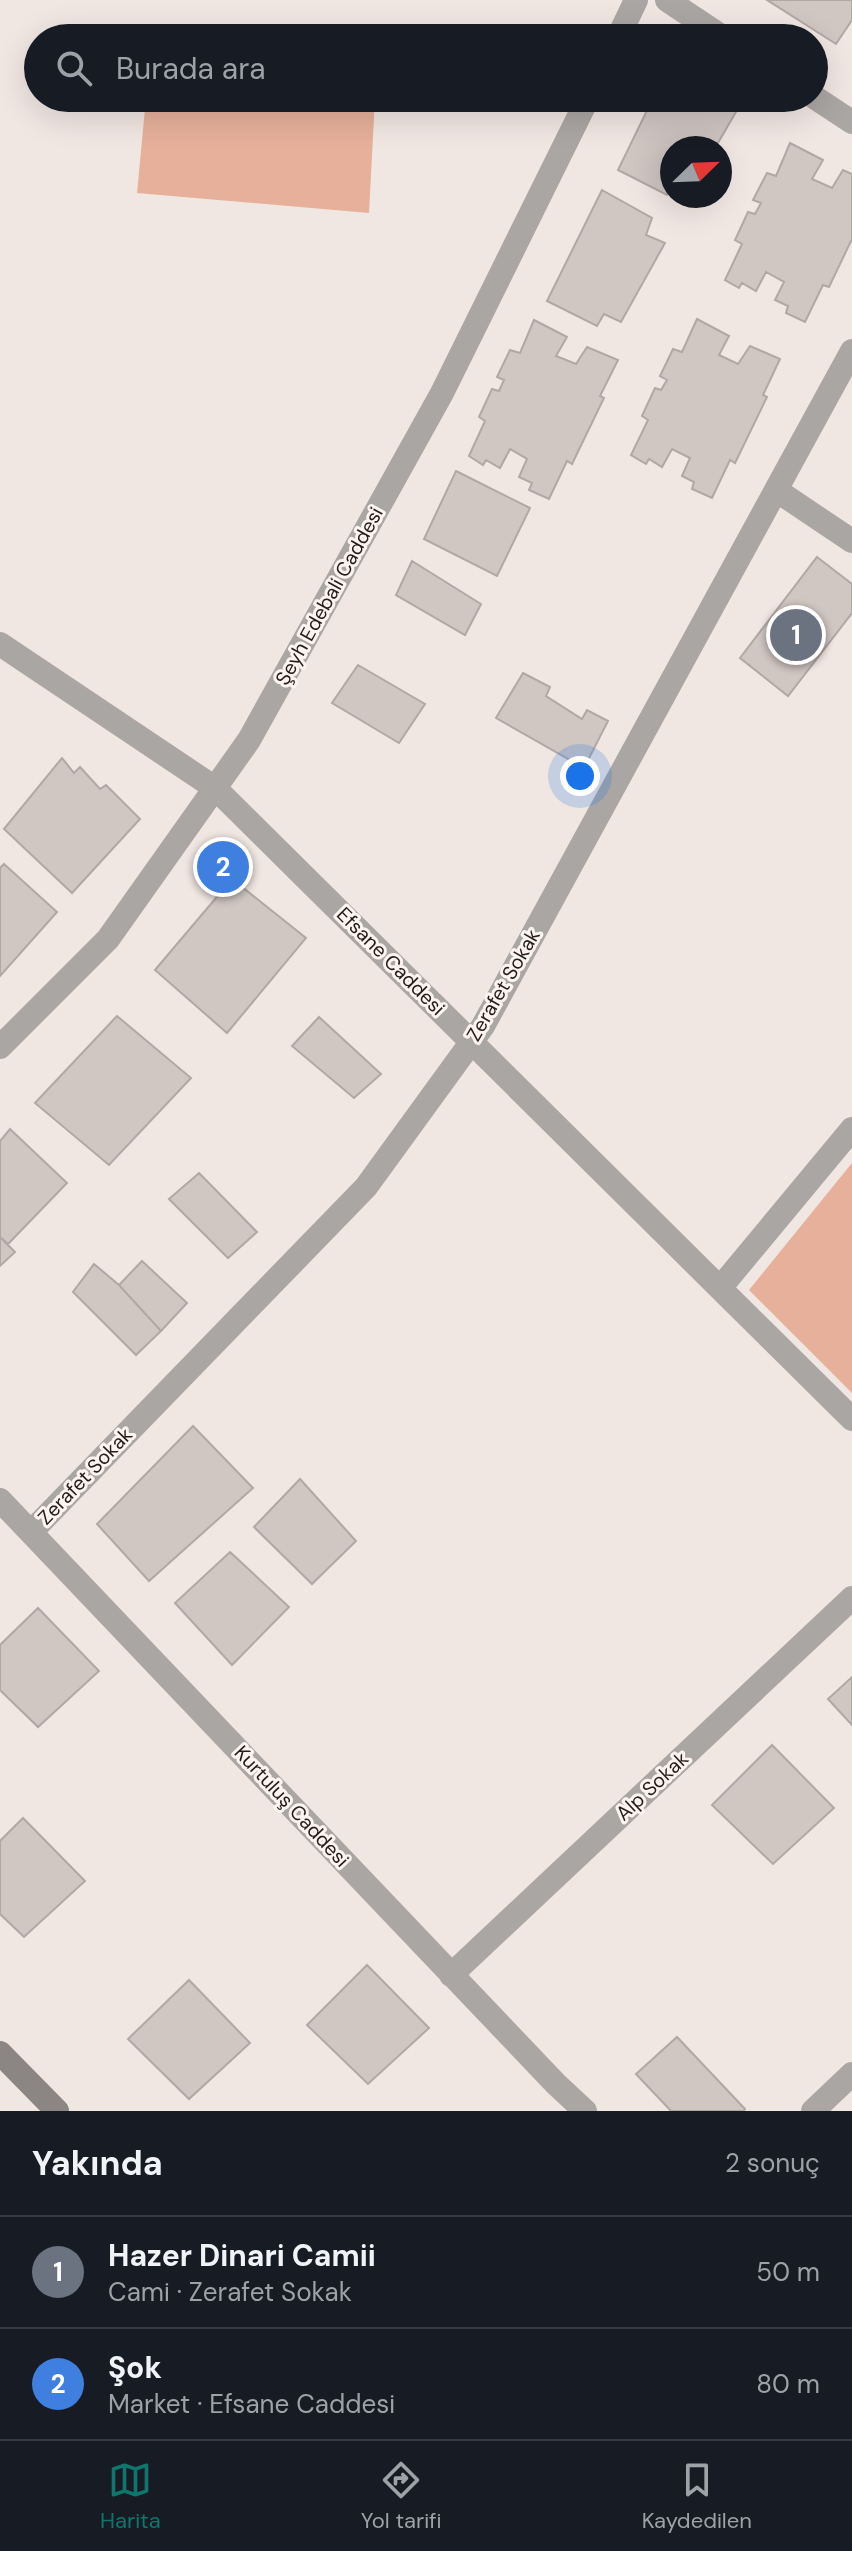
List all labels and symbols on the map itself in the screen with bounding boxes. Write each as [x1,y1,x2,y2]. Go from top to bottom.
north arrow [660,136,732,208]
street label: Şeyh Edebali Caddesi [269,502,389,690]
pin: 1 [770,605,822,665]
your location [560,756,600,796]
pin: 2 [197,837,249,897]
street label: Efsane Caddesi [331,901,451,1021]
street label: Zerafet Sokak [460,924,546,1046]
street label: Zerafet Sokak [32,1422,138,1530]
street label: Kurtuluş Caddesi [229,1740,355,1872]
street label: Alp Sokak [610,1746,694,1826]

